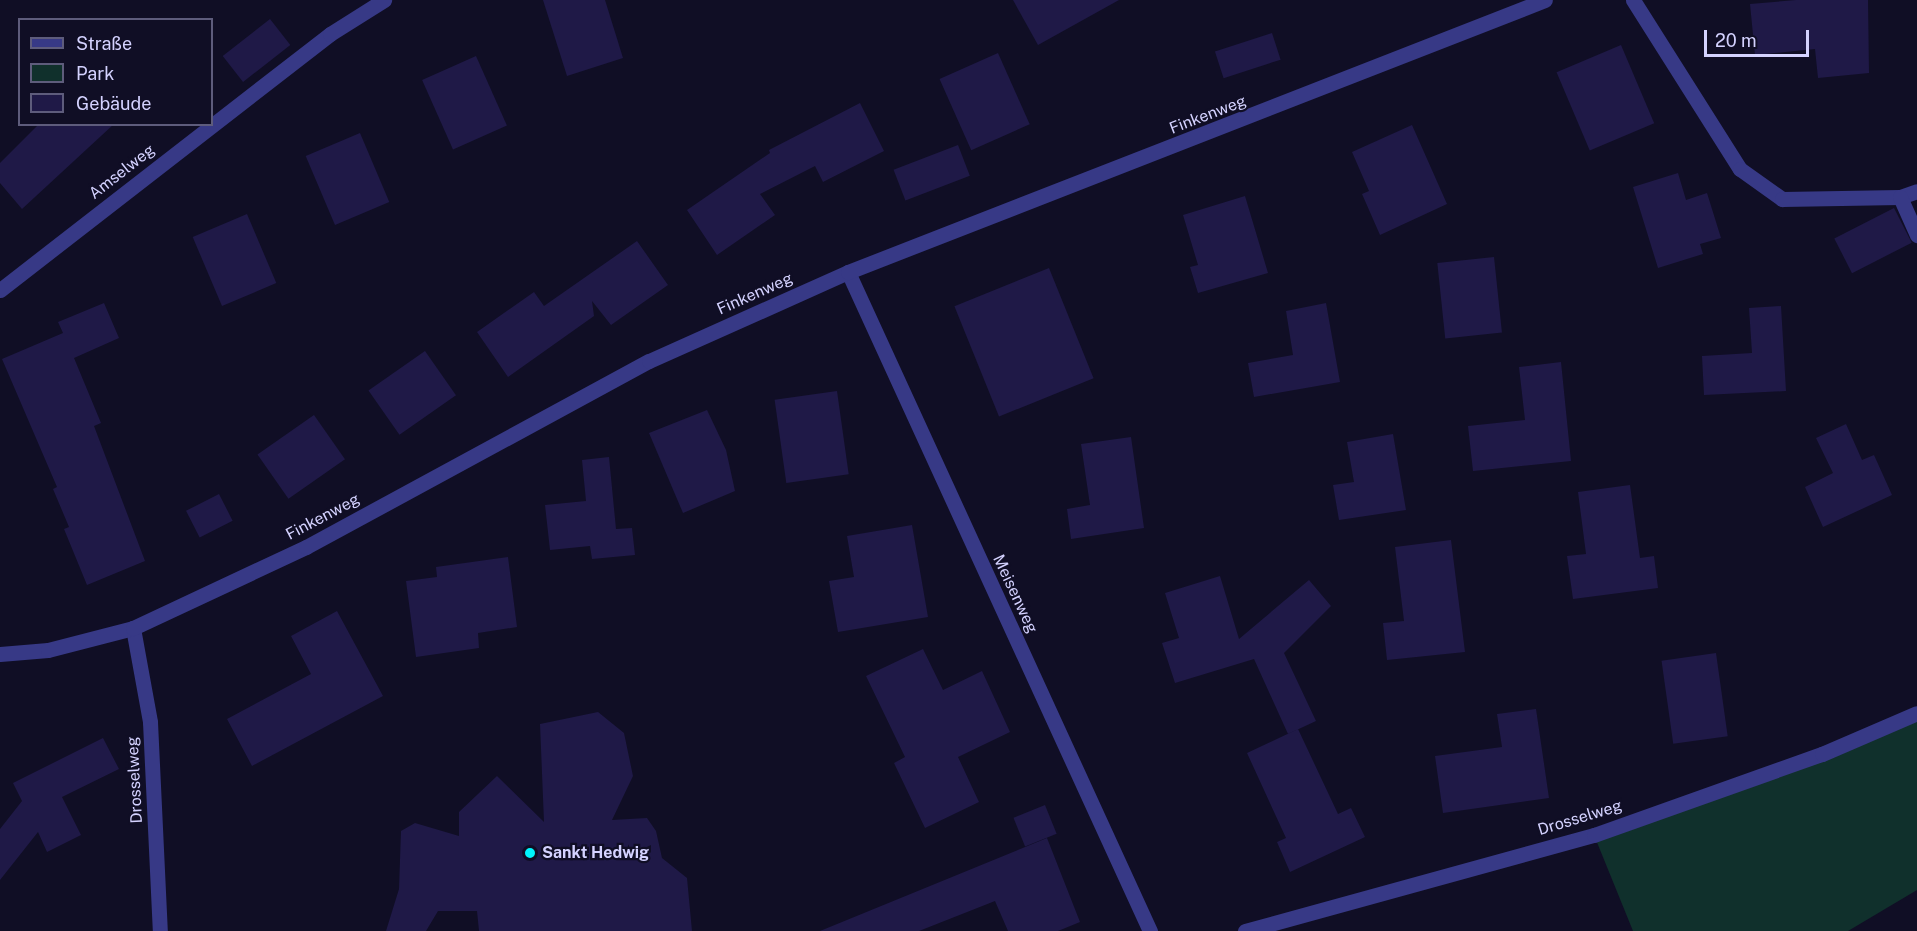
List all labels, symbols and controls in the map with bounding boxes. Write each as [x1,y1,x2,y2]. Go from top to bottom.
legend [18,18,213,126]
scale bar [1707,18,1812,56]
text: 20 m [1715,30,1757,51]
text: Straße [76,33,132,54]
text: Park [76,63,114,84]
street label: Finkenweg [1167,92,1249,138]
text: Gebäude [76,93,151,114]
street label: Amselweg [85,140,159,204]
street label: Finkenweg [714,269,796,319]
street label: Finkenweg [283,490,363,544]
street label: Meisenweg [988,552,1042,636]
street label: Drosselweg [123,736,147,824]
street label: Drosselweg [1535,796,1625,840]
place label: Sankt Hedwig [542,843,649,863]
marker: Sankt Hedwig [523,846,537,860]

